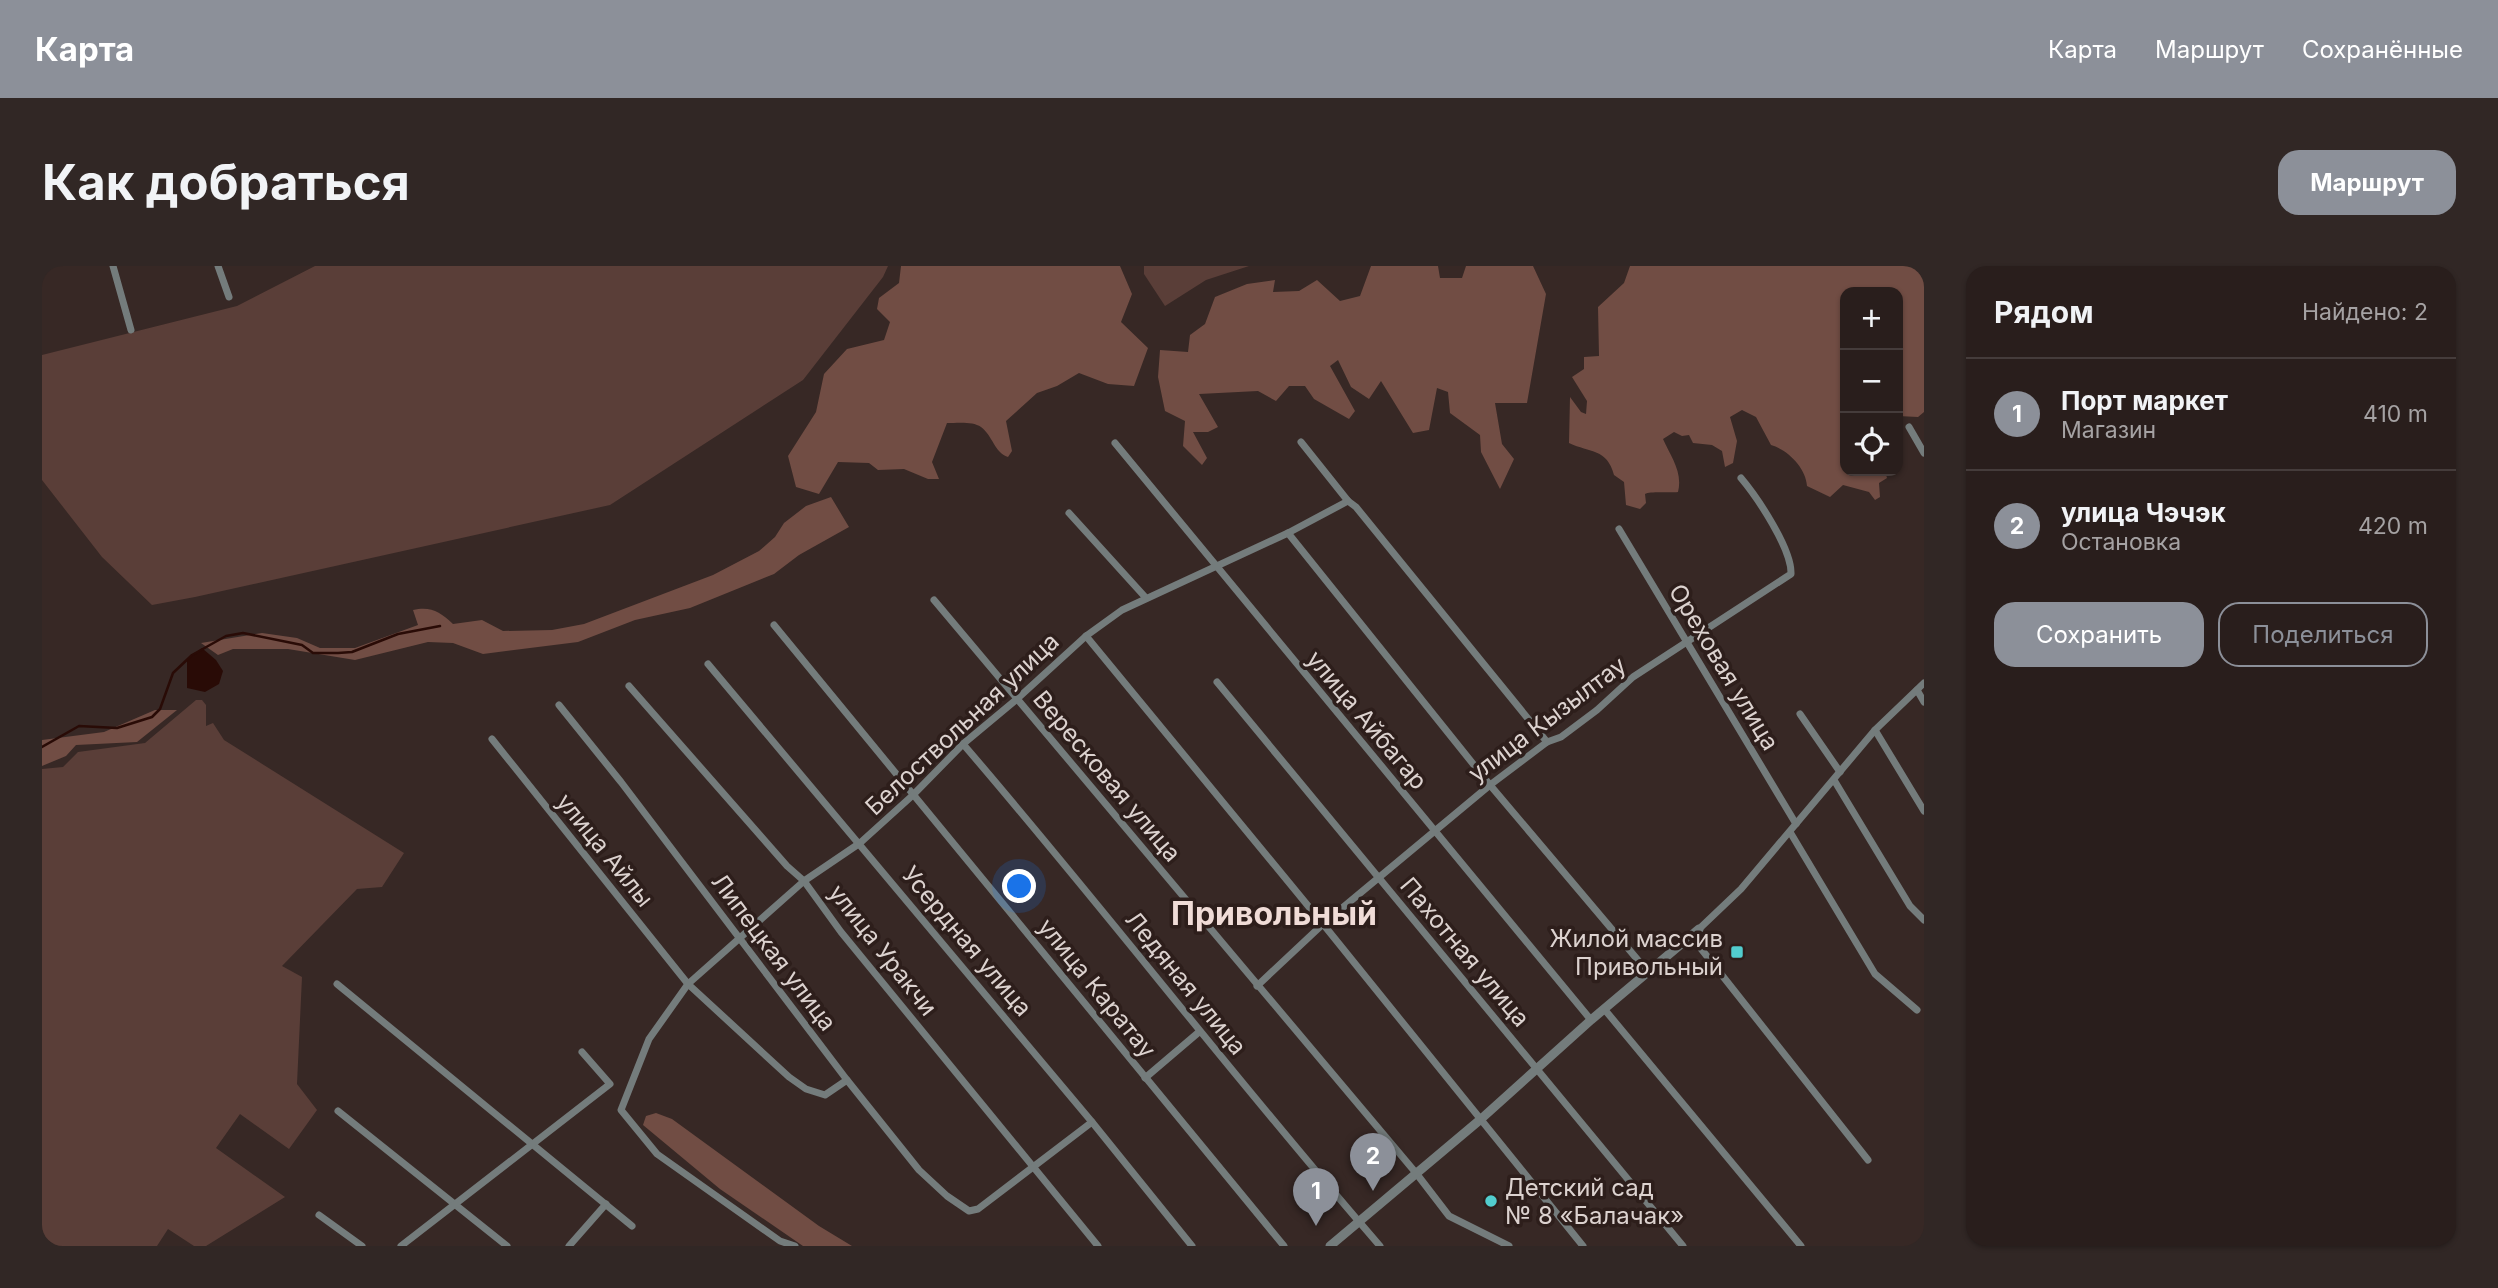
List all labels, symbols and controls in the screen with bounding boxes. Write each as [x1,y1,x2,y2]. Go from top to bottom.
text: Карта [35,29,134,69]
text: Карта [2048,35,2117,64]
text: Маршрут [2155,35,2264,64]
text: Сохранённые [2302,35,2463,64]
button: Маршрут [2278,150,2456,215]
text: Как добраться [42,153,410,212]
map controls [1840,287,1903,476]
button: + [1840,287,1903,350]
text: Рядом [1994,294,2094,330]
text: Найдено: 2 [2302,298,2428,326]
button: − [1840,350,1903,413]
text: Порт маркет [2061,385,2228,416]
text: 1 [2012,400,2022,428]
text: 410 m [2363,400,2428,428]
button: locate [1840,413,1903,476]
text: Магазин [2061,416,2156,444]
text: улица Чэчэк [2061,497,2226,528]
text: 2 [2010,512,2024,540]
text: 420 m [2358,512,2428,540]
text: Остановка [2061,528,2181,556]
street label: Ореховая улица [1663,579,1785,755]
button: Сохранить [1994,602,2204,667]
button: Поделиться [2218,602,2428,667]
street label: Белоствольная улица [859,627,1065,821]
street label: улица Айбагар [1301,645,1433,795]
street label: улица Кызылтау [1462,650,1632,788]
street label: Вересковая улица [1027,685,1187,867]
street label: улица Айлы [551,788,659,912]
street label: Усердная улица [896,860,1038,1022]
street label: Липецкая улица [705,868,843,1036]
your location [1002,869,1036,903]
street label: Пахотная улица [1394,872,1536,1032]
street label: улица Уракчи [823,879,943,1021]
district label: Привольный [1171,894,1377,933]
street label: Ледяная улица [1119,905,1253,1061]
street label: улица Каратау [1032,913,1162,1063]
place label: Жилой массив Привольный [1550,924,1723,981]
marker: Жилой массив Привольный [1729,944,1745,960]
pin: 2 [1350,1133,1396,1191]
pin: 1 [1293,1168,1339,1226]
place label: Детский сад № 8 «Балачак» [1505,1173,1684,1230]
marker: Детский сад № 8 «Балачак» [1483,1193,1499,1209]

